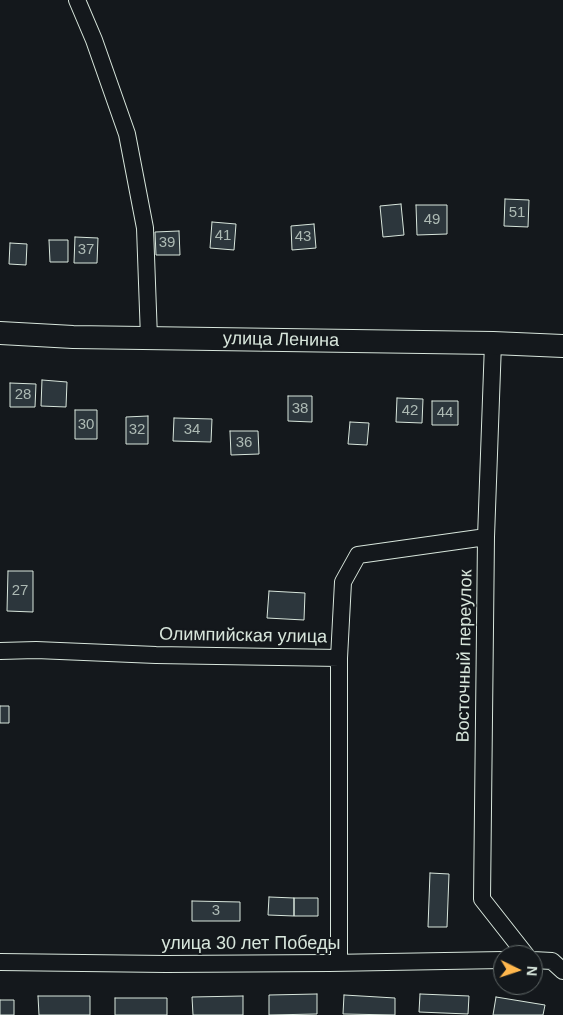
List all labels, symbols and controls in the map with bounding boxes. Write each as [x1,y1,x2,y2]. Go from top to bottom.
house number: 51 [509,204,525,222]
house number: 49 [424,211,440,229]
house number: 41 [215,227,231,245]
house number: 43 [295,228,311,246]
house number: 39 [159,234,175,252]
house number: 37 [78,241,94,259]
street label: улица Ленина [223,328,339,352]
house number: 28 [15,386,31,404]
house number: 38 [292,400,308,418]
house number: 42 [402,402,418,420]
house number: 44 [437,404,453,422]
house number: 30 [78,416,94,434]
house number: 32 [129,421,145,439]
house number: 34 [184,421,200,439]
house number: 36 [236,434,252,452]
street label: Восточный переулок [453,569,477,743]
house number: 27 [12,582,28,600]
street label: Олимпийская улица [159,624,327,648]
house number: 3 [212,902,220,920]
street label: улица 30 лет Победы [162,933,340,955]
north arrow [493,945,543,995]
text: N [524,965,540,977]

